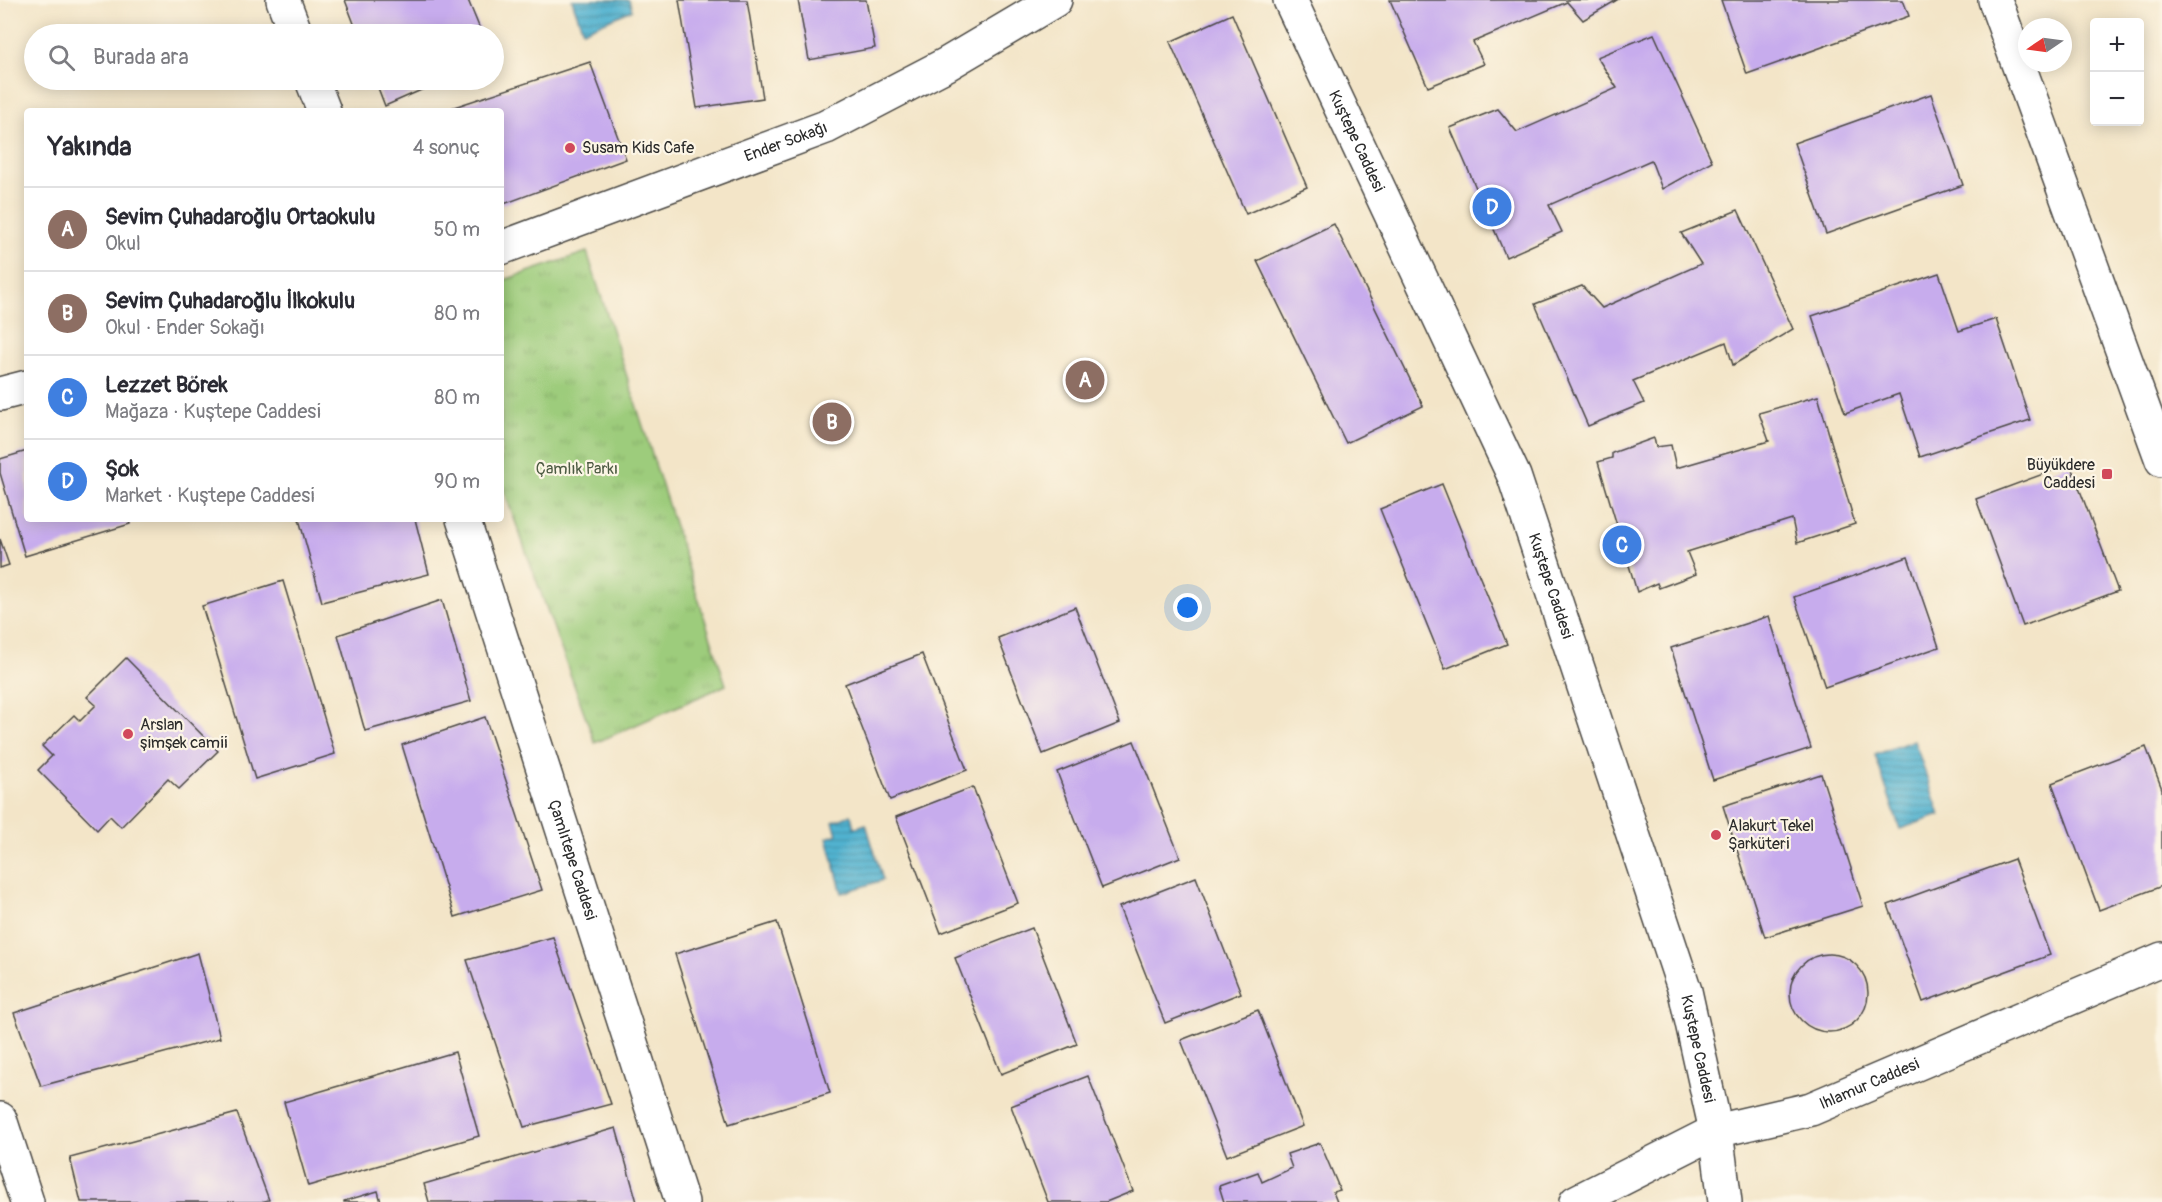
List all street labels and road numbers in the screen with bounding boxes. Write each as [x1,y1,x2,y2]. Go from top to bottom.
street label: Kuştepe Caddesi [1324,87,1389,196]
street label: Ender Sokağı [742,117,830,167]
street label: Kuştepe Caddesi [1524,531,1577,642]
street label: Çamlıtepe Caddesi [544,797,601,923]
street label: Kuştepe Caddesi [1676,993,1720,1105]
street label: Ihlamur Caddesi [1816,1054,1923,1114]

